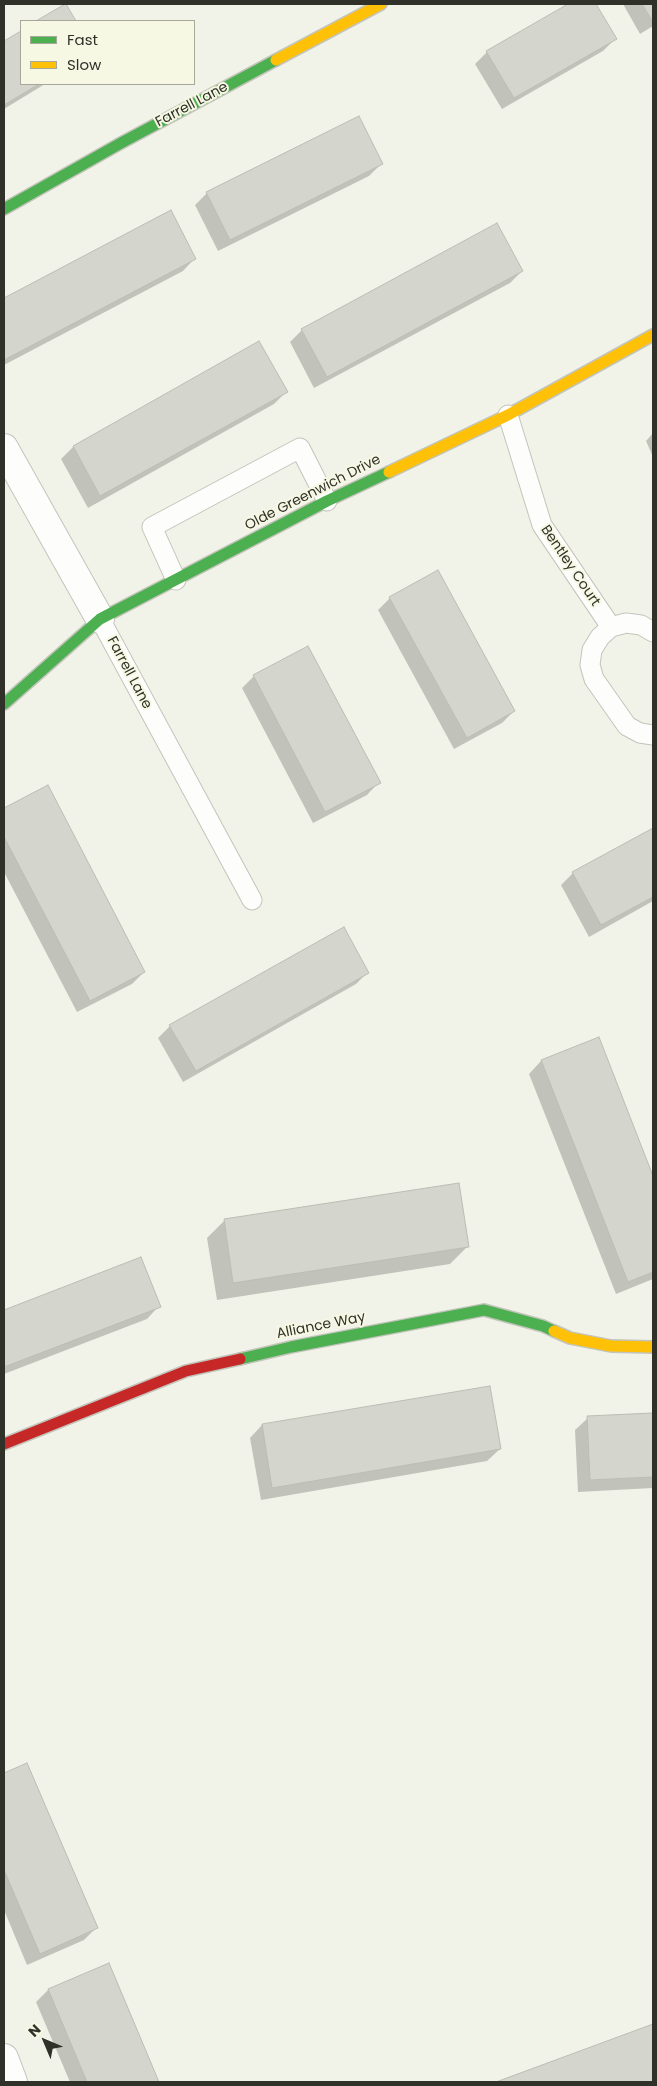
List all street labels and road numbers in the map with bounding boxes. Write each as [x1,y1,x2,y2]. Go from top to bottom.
street label: Farrell Lane [153,79,231,131]
street label: Olde Greenwich Drive [242,451,384,535]
street label: Bentley Court [537,522,603,610]
street label: Farrell Lane [103,634,155,712]
street label: Alliance Way [275,1309,367,1343]

